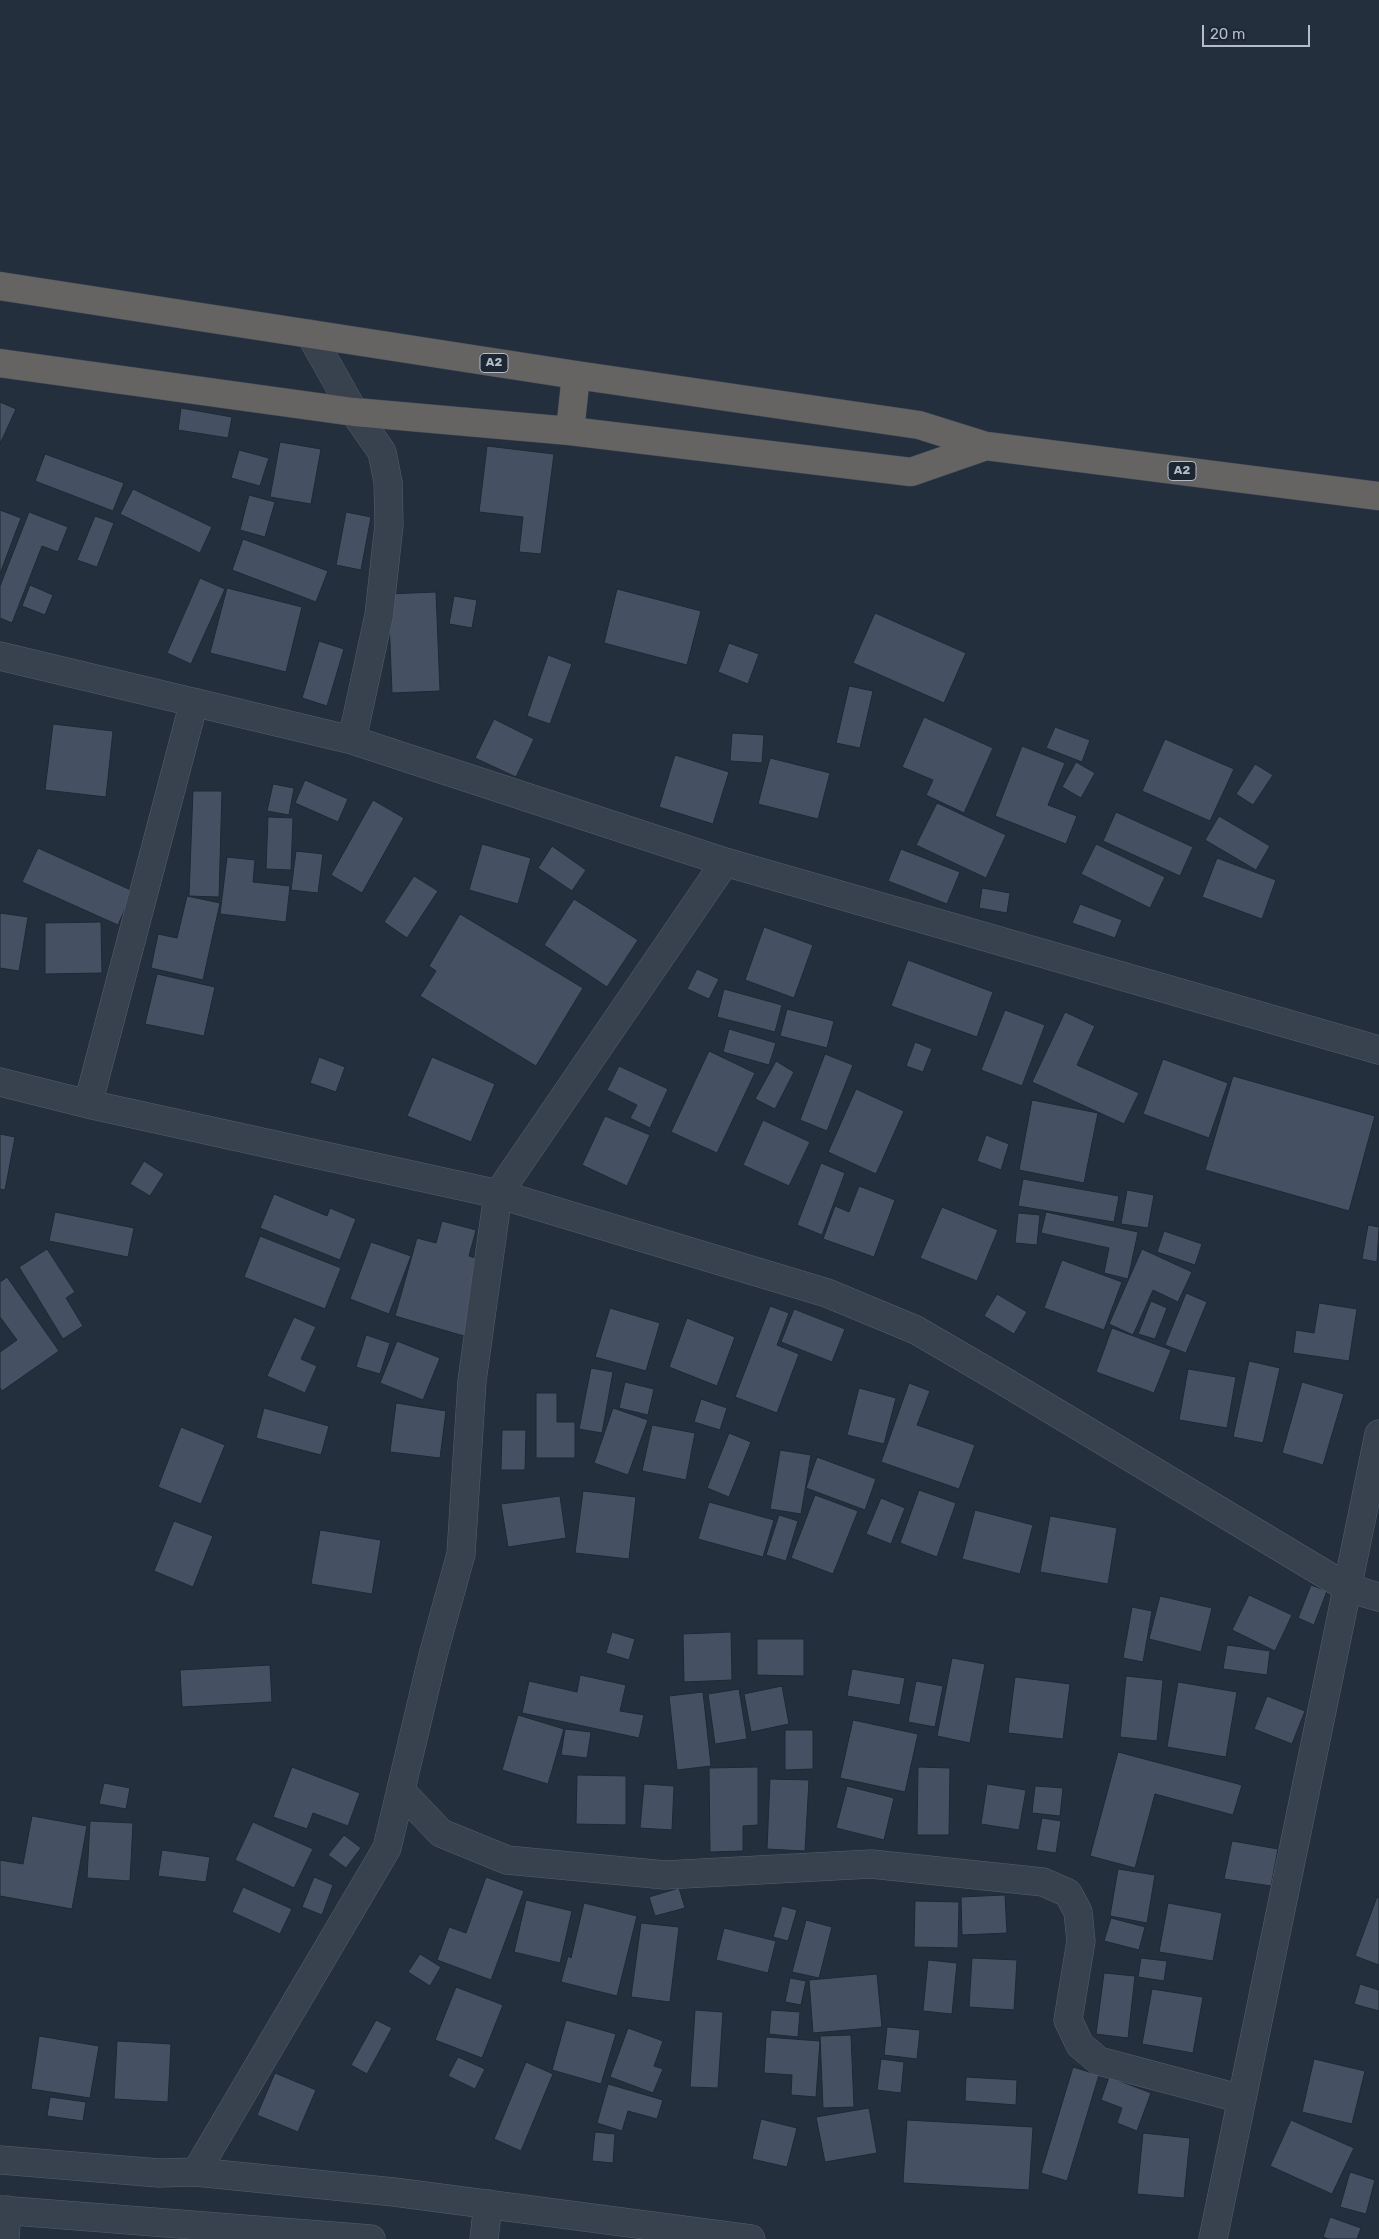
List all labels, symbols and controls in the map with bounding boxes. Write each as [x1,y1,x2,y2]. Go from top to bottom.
scale bar [1204,15,1312,47]
text: 20 m [1210,25,1245,43]
road number: A2 [480,353,508,372]
road number: A2 [1168,462,1196,481]

